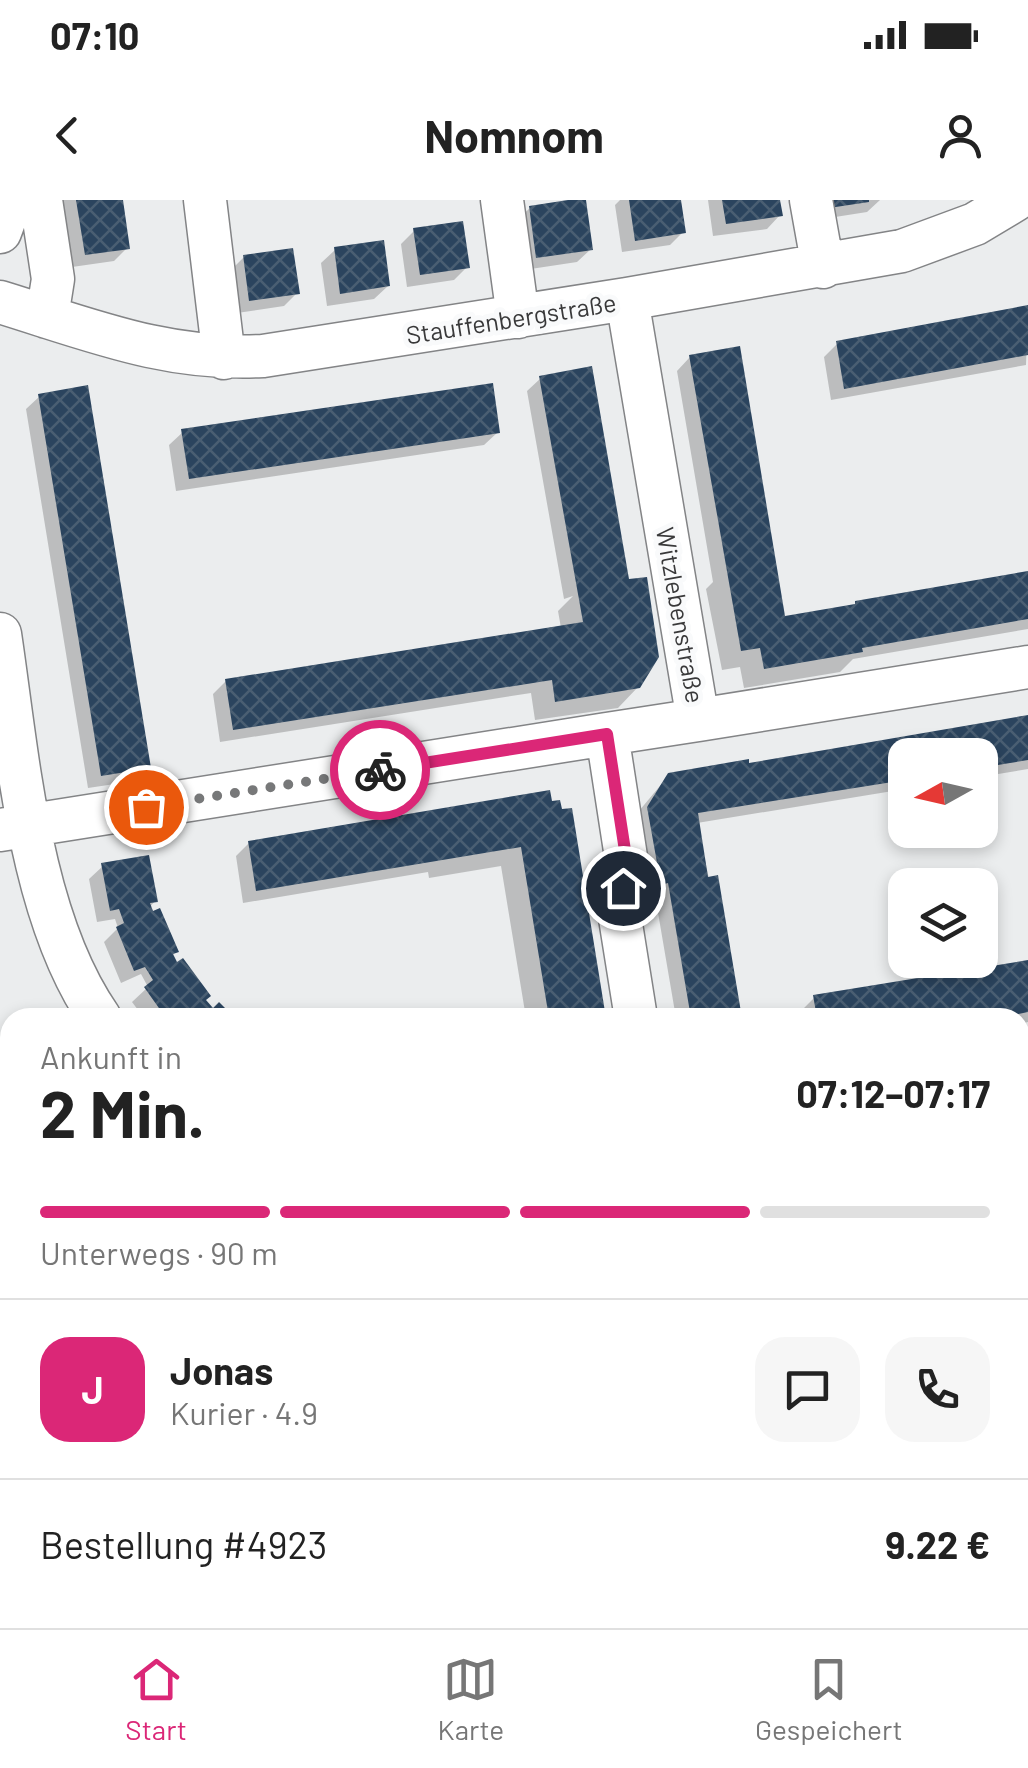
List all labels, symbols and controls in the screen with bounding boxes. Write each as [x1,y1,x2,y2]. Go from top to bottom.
text: 07:10 [50,12,139,58]
icon: back [40,108,95,163]
text: Nomnom [424,108,604,162]
icon: person [933,108,988,163]
street label: Stauffenbergstraße [404,287,618,349]
street label: Witzlebenstraße [651,525,711,705]
courier [330,720,430,820]
north arrow [888,738,998,848]
map controls [888,738,998,978]
icon: bike [353,743,408,798]
pin [104,765,189,850]
icon: bag [119,780,174,835]
pin [581,846,666,931]
icon: home [596,861,651,916]
button: layers [888,868,998,978]
text: Ankunft in [40,1037,182,1075]
text: 07:12–07:17 [796,1070,990,1116]
text: 2 Min. [40,1073,205,1151]
text: Unterwegs · 90 m [40,1233,278,1271]
button: chat [755,1337,860,1442]
button: phone [885,1337,990,1442]
text: Jonas [170,1347,273,1393]
text: J [81,1366,104,1412]
text: Kurier · 4.9 [170,1393,318,1431]
text: Bestellung #4923 [40,1521,327,1567]
text: 9.22 € [885,1521,990,1567]
tab: Start [125,1652,187,1746]
tab: Karte [438,1652,504,1746]
tab: Gespeichert [755,1652,903,1746]

